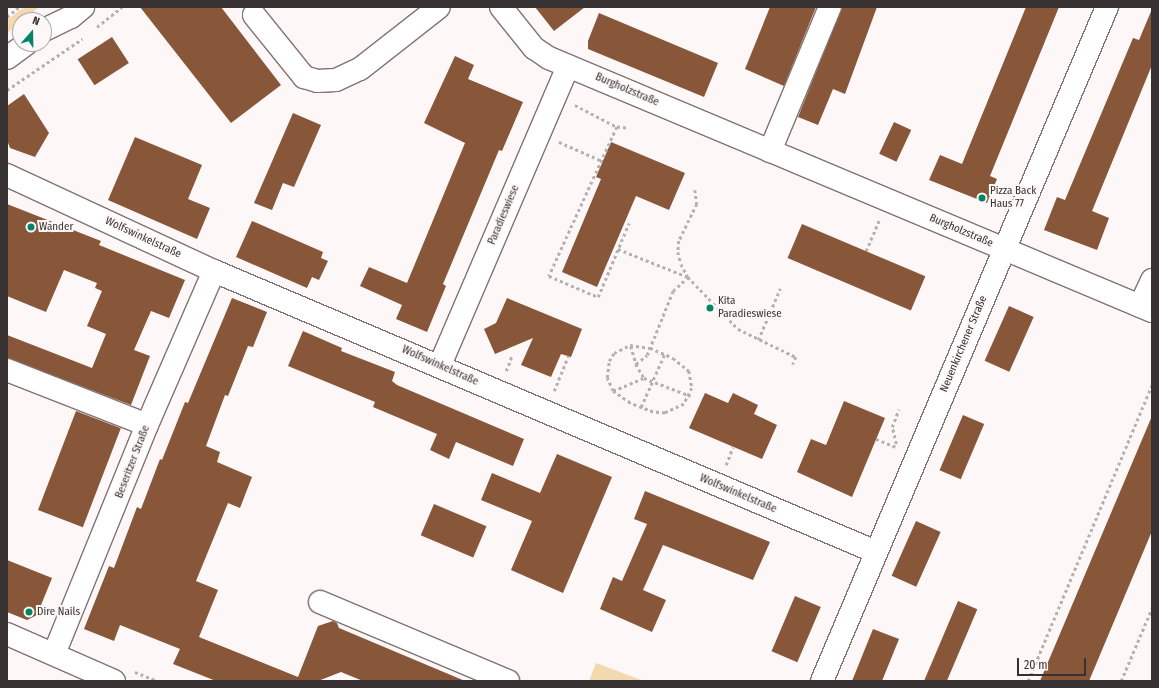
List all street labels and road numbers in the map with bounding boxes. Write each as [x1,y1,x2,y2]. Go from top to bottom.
street label: Burgholzstraße [593,71,661,109]
street label: Paradieswiese [485,183,523,247]
street label: Burgholzstraße [927,212,995,250]
street label: Wolfswinkelstraße [103,215,183,261]
street label: Neuenkirchener Straße [938,294,990,394]
street label: Wolfswinkelstraße [400,343,480,389]
street label: Beseritzer Straße [113,424,153,500]
street label: Wolfswinkelstraße [697,472,779,516]

